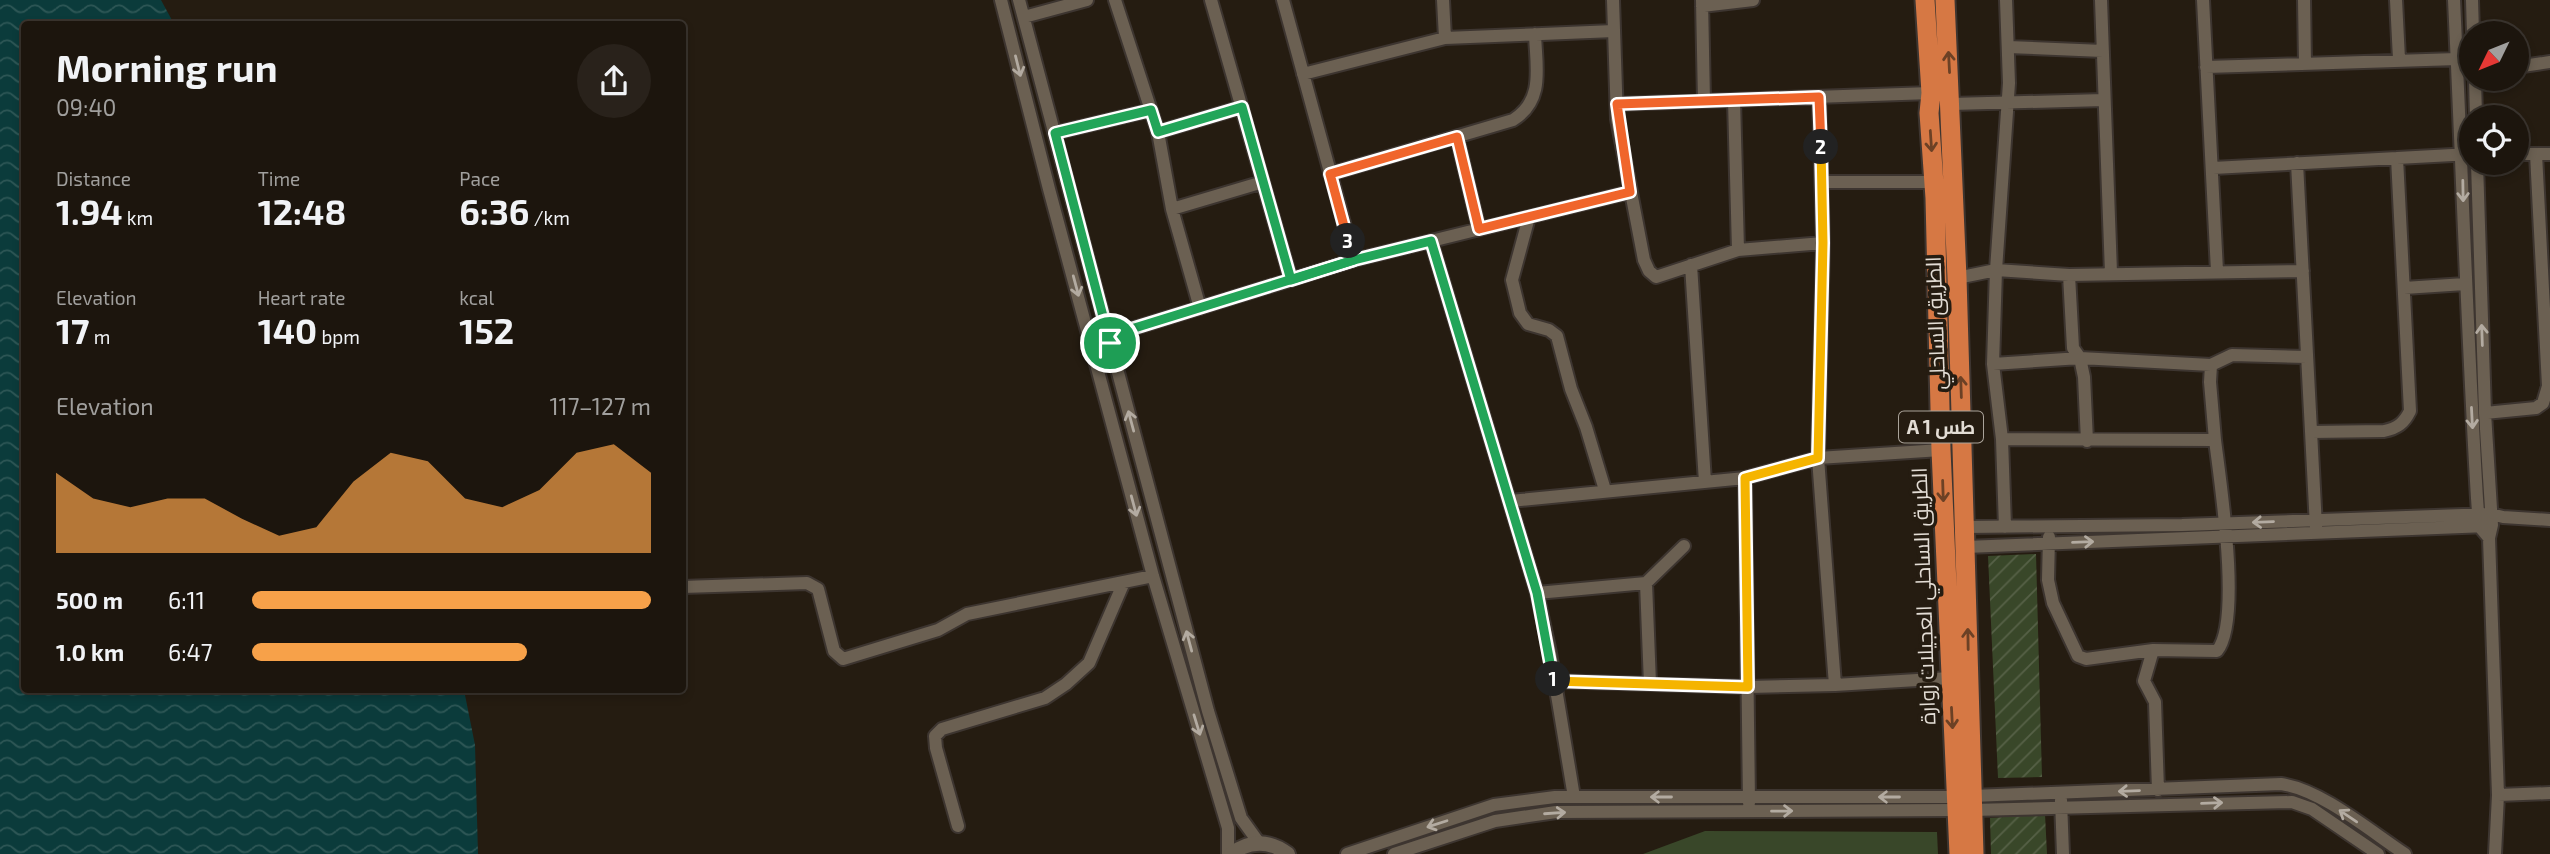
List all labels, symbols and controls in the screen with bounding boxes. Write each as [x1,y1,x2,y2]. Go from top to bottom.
north arrow [2459,21,2529,91]
map controls [2459,21,2529,175]
text: Morning run [56,44,277,90]
button: share [577,44,651,118]
one-way arrow [1942,50,1955,73]
one-way arrow [1012,54,1025,77]
text: 09:40 [56,93,116,121]
button: locate [2459,105,2529,175]
pin: 2 [1804,130,1839,164]
one-way arrow [1925,130,1938,152]
text: 2 [1815,135,1826,158]
text: Distance [56,167,131,190]
text: Time [258,167,300,190]
text: Pace [459,167,500,190]
one-way arrow [2456,179,2469,202]
text: 1.94 [56,190,123,232]
text: 12:48 [258,190,346,232]
text: 6:36 [459,190,529,232]
text: km [123,206,153,229]
text: /km [529,206,570,229]
pin: 3 [1330,224,1366,258]
text: 3 [1342,229,1353,252]
street label: الطريق الساحلي [1920,256,1954,390]
one-way arrow [1070,275,1083,297]
text: Elevation [56,286,137,309]
text: Heart rate [258,286,346,309]
text: kcal [459,286,494,309]
text: 17 [56,309,90,351]
text: 140 [258,309,317,351]
text: 152 [459,309,514,351]
pin [1080,313,1140,373]
icon: arrive [1091,324,1129,362]
one-way arrow [2476,324,2489,347]
text: m [90,325,111,348]
text: bpm [317,325,360,348]
one-way arrow [1954,376,1967,399]
text: Elevation [56,392,154,420]
text: 117–127 m [549,392,651,420]
one-way arrow [2466,406,2479,429]
one-way arrow [1124,410,1137,433]
road number: A 1 طس [1899,412,1983,442]
street label: الطريق الساحلي العجيلات زوارة [1906,467,1944,725]
one-way arrow [1936,479,1949,502]
one-way arrow [1129,495,1142,517]
one-way arrow [2252,515,2275,528]
one-way arrow [2071,535,2094,548]
text: 500 m [56,586,123,614]
text: 6:11 [168,586,205,614]
one-way arrow [1961,628,1975,651]
one-way arrow [1182,630,1195,653]
text: 1.0 km [56,638,124,666]
text: 6:47 [168,638,213,666]
pin: 1 [1536,662,1570,696]
text: 1 [1548,667,1557,690]
one-way arrow [1946,707,1959,729]
one-way arrow [1192,713,1205,735]
one-way arrow [2118,784,2141,797]
one-way arrow [1650,790,1673,804]
one-way arrow [1877,790,1900,804]
one-way arrow [2200,796,2223,810]
one-way arrow [1770,805,1793,818]
one-way arrow [1543,806,1566,819]
one-way arrow [2339,809,2358,824]
one-way arrow [1426,818,1448,831]

